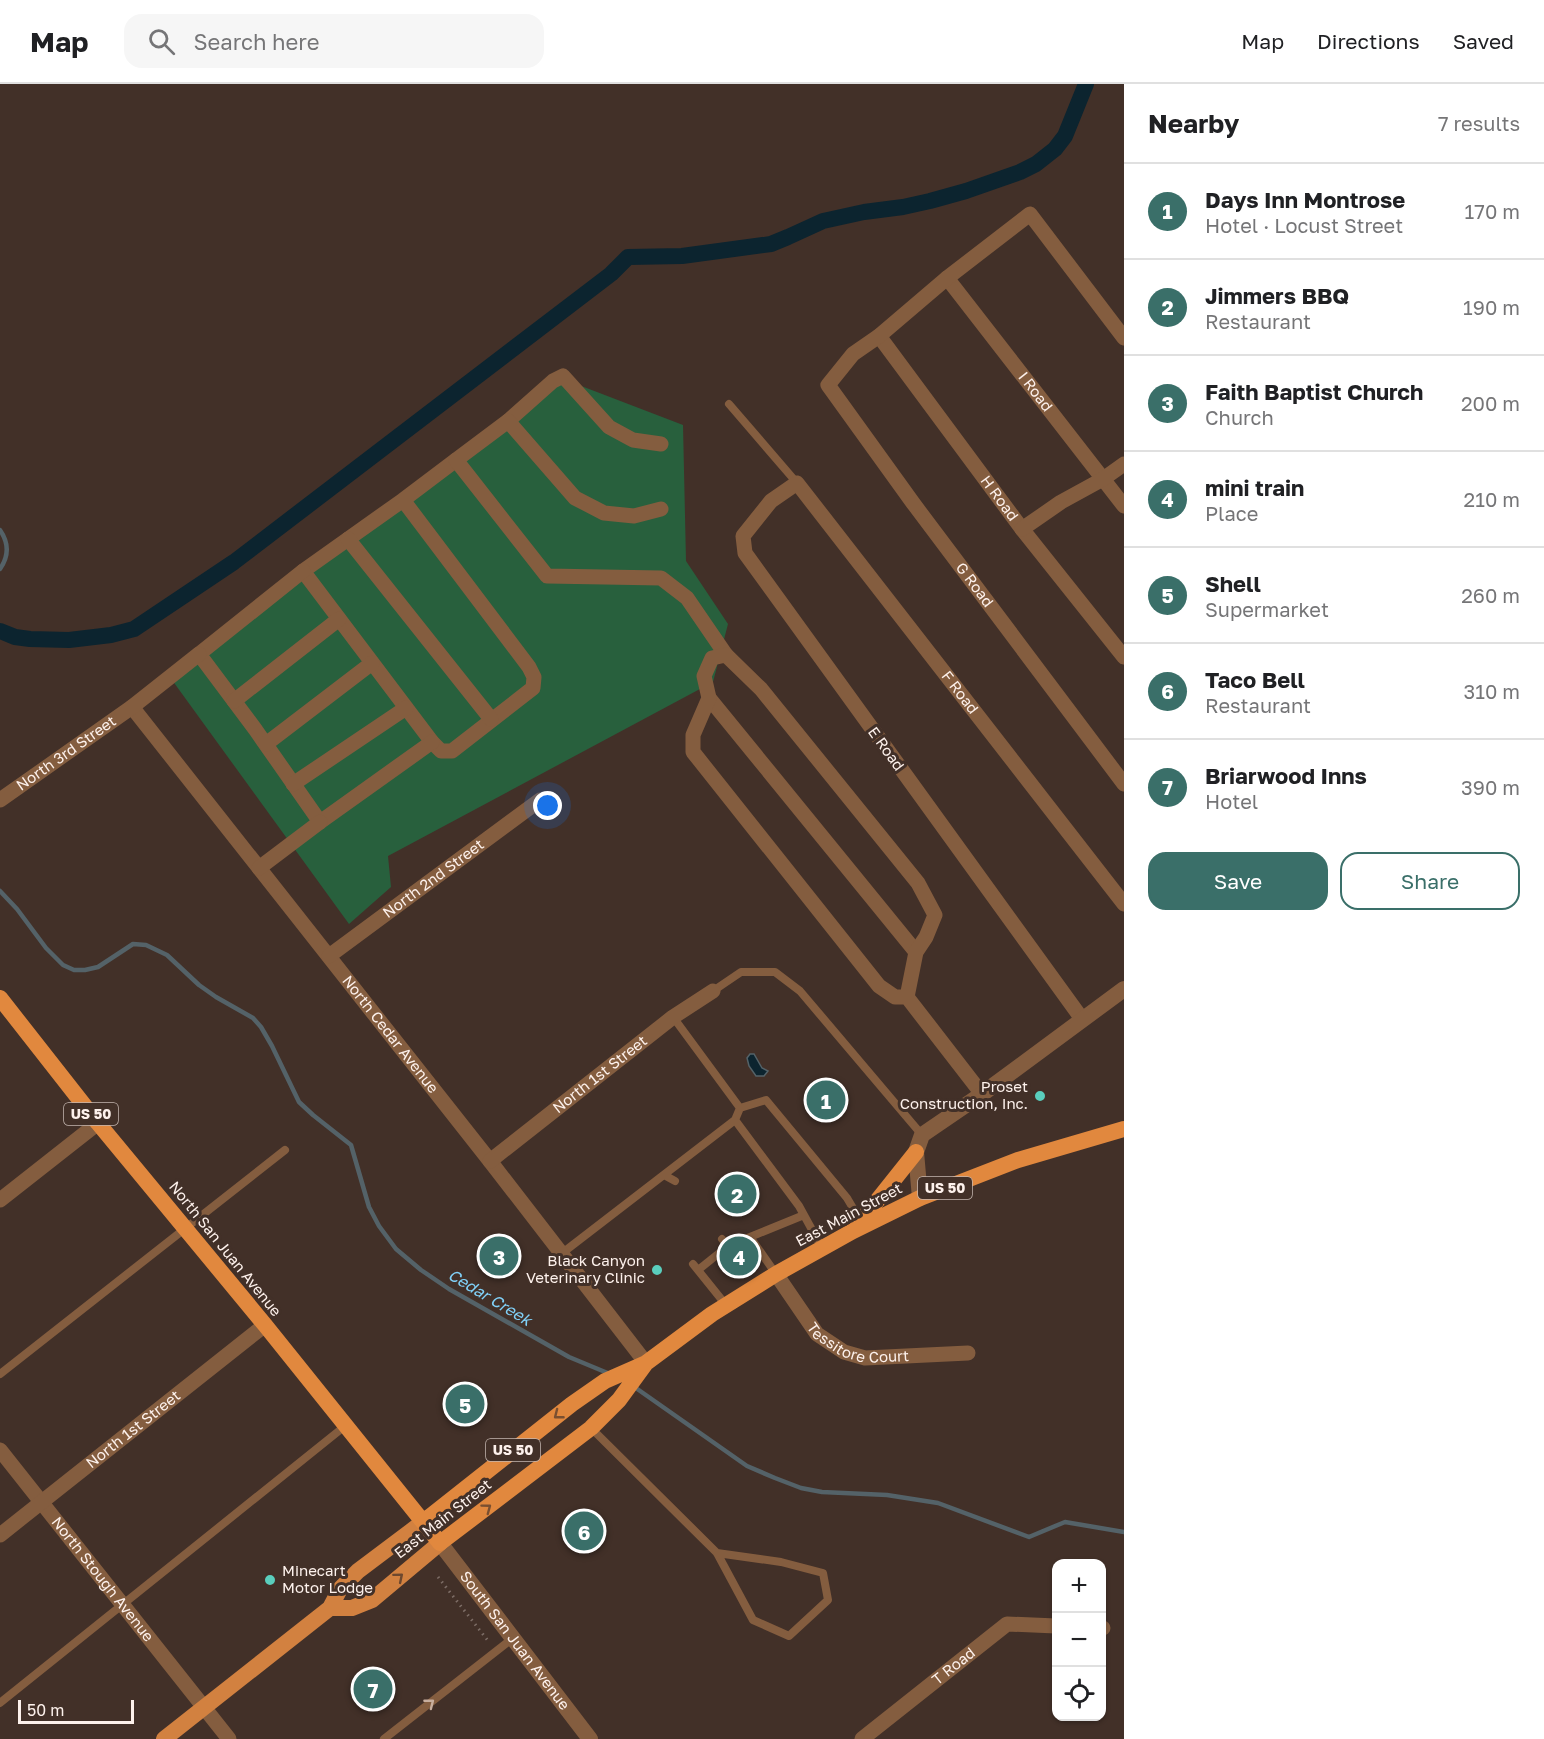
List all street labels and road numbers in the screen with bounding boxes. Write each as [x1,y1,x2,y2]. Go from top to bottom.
street label: I Road [1015,368,1057,415]
street label: H Road [977,471,1023,524]
street label: G Road [953,558,998,610]
street label: F Road [938,667,983,717]
street label: North 3rd Street [12,711,119,794]
street label: E Road [865,723,909,774]
street label: North 2nd Street [379,835,487,921]
street label: North Cedar Avenue [339,971,443,1096]
street label: North 1st Street [549,1031,650,1116]
road number: US 50 [64,1103,118,1125]
street label: North San Juan Avenue [166,1177,286,1320]
road number: US 50 [918,1177,972,1199]
street label: East Main Street [792,1178,905,1250]
street label: Tessitore Court [804,1319,910,1366]
street label: North 1st Street [82,1386,183,1471]
road number: US 50 [486,1439,540,1461]
street label: East Main Street [390,1475,494,1562]
street label: North Stough Avenue [48,1513,158,1645]
street label: South San Juan Avenue [457,1567,574,1713]
street label: T Road [928,1643,978,1688]

